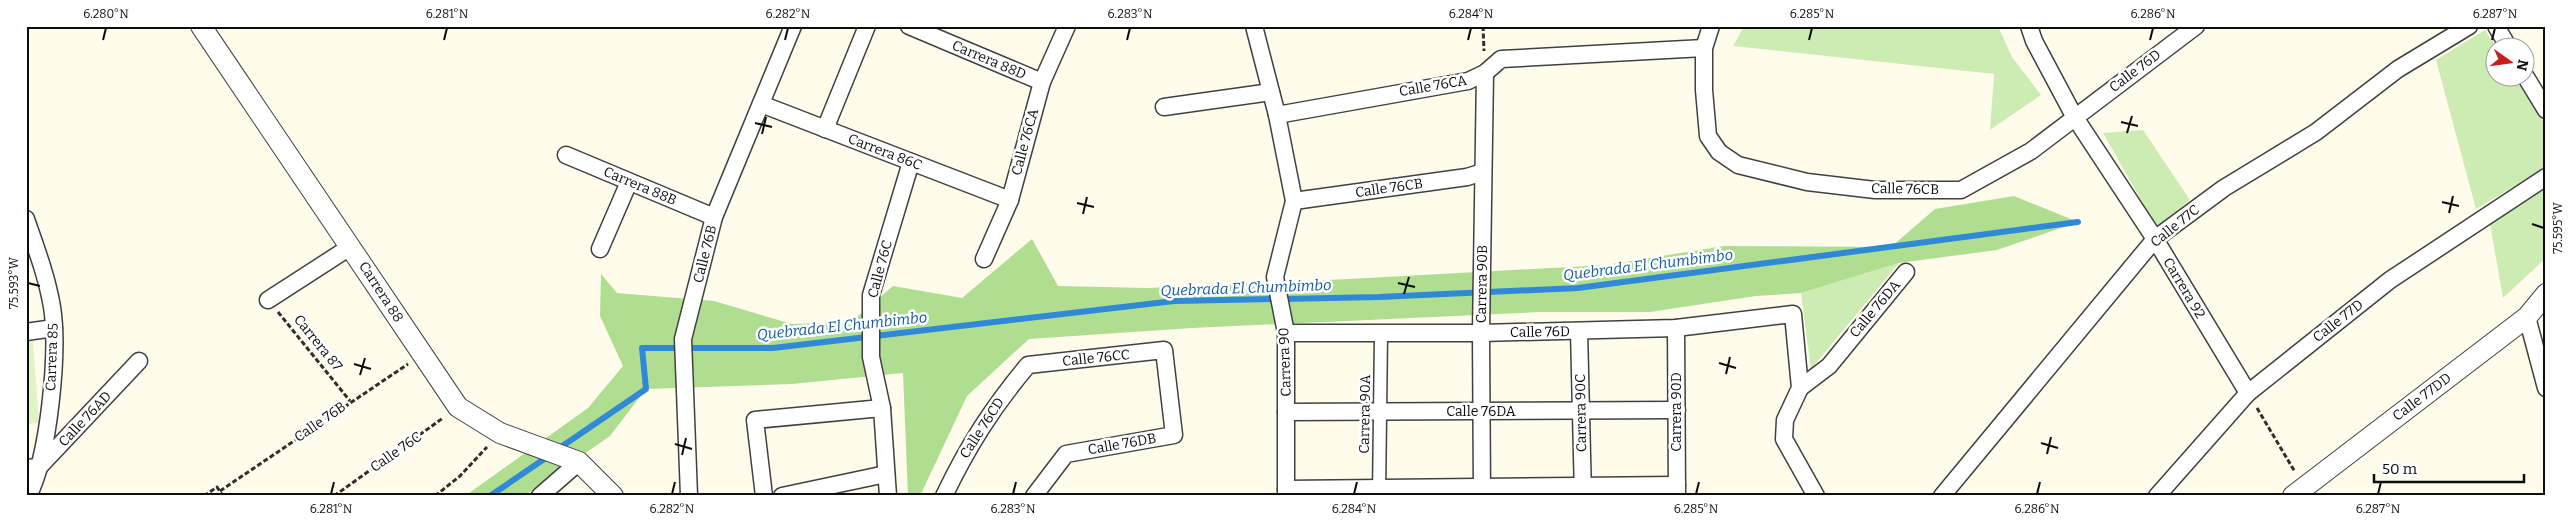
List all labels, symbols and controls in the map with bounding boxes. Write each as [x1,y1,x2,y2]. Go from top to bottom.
text: 6.280°N [83,7,129,21]
text: 6.281°N [426,7,469,21]
text: 6.282°N [766,7,811,21]
text: 6.283°N [1108,7,1153,21]
text: 6.284°N [1449,7,1494,21]
text: 6.285°N [1790,7,1835,21]
text: 6.286°N [2131,7,2176,21]
text: 6.287°N [2473,7,2518,21]
street label: Carrera 88D [949,37,1029,83]
north arrow [2484,38,2534,88]
street label: Calle 76D [2106,46,2164,96]
text: N [2513,58,2532,73]
street label: Calle 76CA [1398,72,1468,100]
street label: Calle 76CA [1008,107,1042,177]
street label: Carrera 86C [846,130,924,174]
street label: Carrera 88B [601,163,679,209]
street label: Calle 76CB [1354,175,1424,201]
street label: Calle 76CB [1871,180,1939,198]
street label: Calle 77C [2147,201,2203,251]
text: 75.595°W [2551,201,2565,254]
street label: Calle 76B [690,223,720,285]
street label: Calle 76C [864,238,896,300]
street label: Carrera 90B [1473,245,1491,323]
water label: Quebrada El Chumbimbo [1562,246,1734,284]
street label: Carrera 92 [2159,254,2209,322]
text: 75.593°W [7,256,21,309]
street label: Carrera 88 [355,258,407,326]
water label: Quebrada El Chumbimbo [1160,276,1332,300]
street label: Calle 76DA [1846,277,1904,341]
street label: Calle 77D [2309,296,2367,346]
water label: Quebrada El Chumbimbo [756,308,928,344]
street label: Carrera 87 [290,311,346,375]
street label: Carrera 85 [42,323,62,391]
street label: Calle 76D [1510,323,1570,341]
street label: Carrera 90 [1275,327,1295,397]
street label: Calle 76CC [1061,346,1131,370]
street label: Calle 77DD [2389,369,2455,425]
street label: Carrera 90D [1668,372,1685,452]
street label: Carrera 90A [1356,374,1374,454]
street label: Carrera 90C [1572,374,1590,452]
street label: Calle 76AD [55,388,115,450]
street label: Calle 76CD [956,394,1008,462]
street label: Calle 76B [291,398,349,446]
street label: Calle 76DA [1446,403,1516,420]
street label: Calle 76C [367,428,425,476]
street label: Calle 76DB [1087,430,1157,458]
scale bar [2374,452,2524,484]
text: 50 m [2382,460,2418,478]
text: 6.281°N [310,502,353,516]
text: 6.282°N [650,502,695,516]
text: 6.283°N [991,502,1036,516]
text: 6.284°N [1332,502,1377,516]
text: 6.285°N [1674,502,1719,516]
text: 6.286°N [2015,502,2060,516]
text: 6.287°N [2356,502,2401,516]

